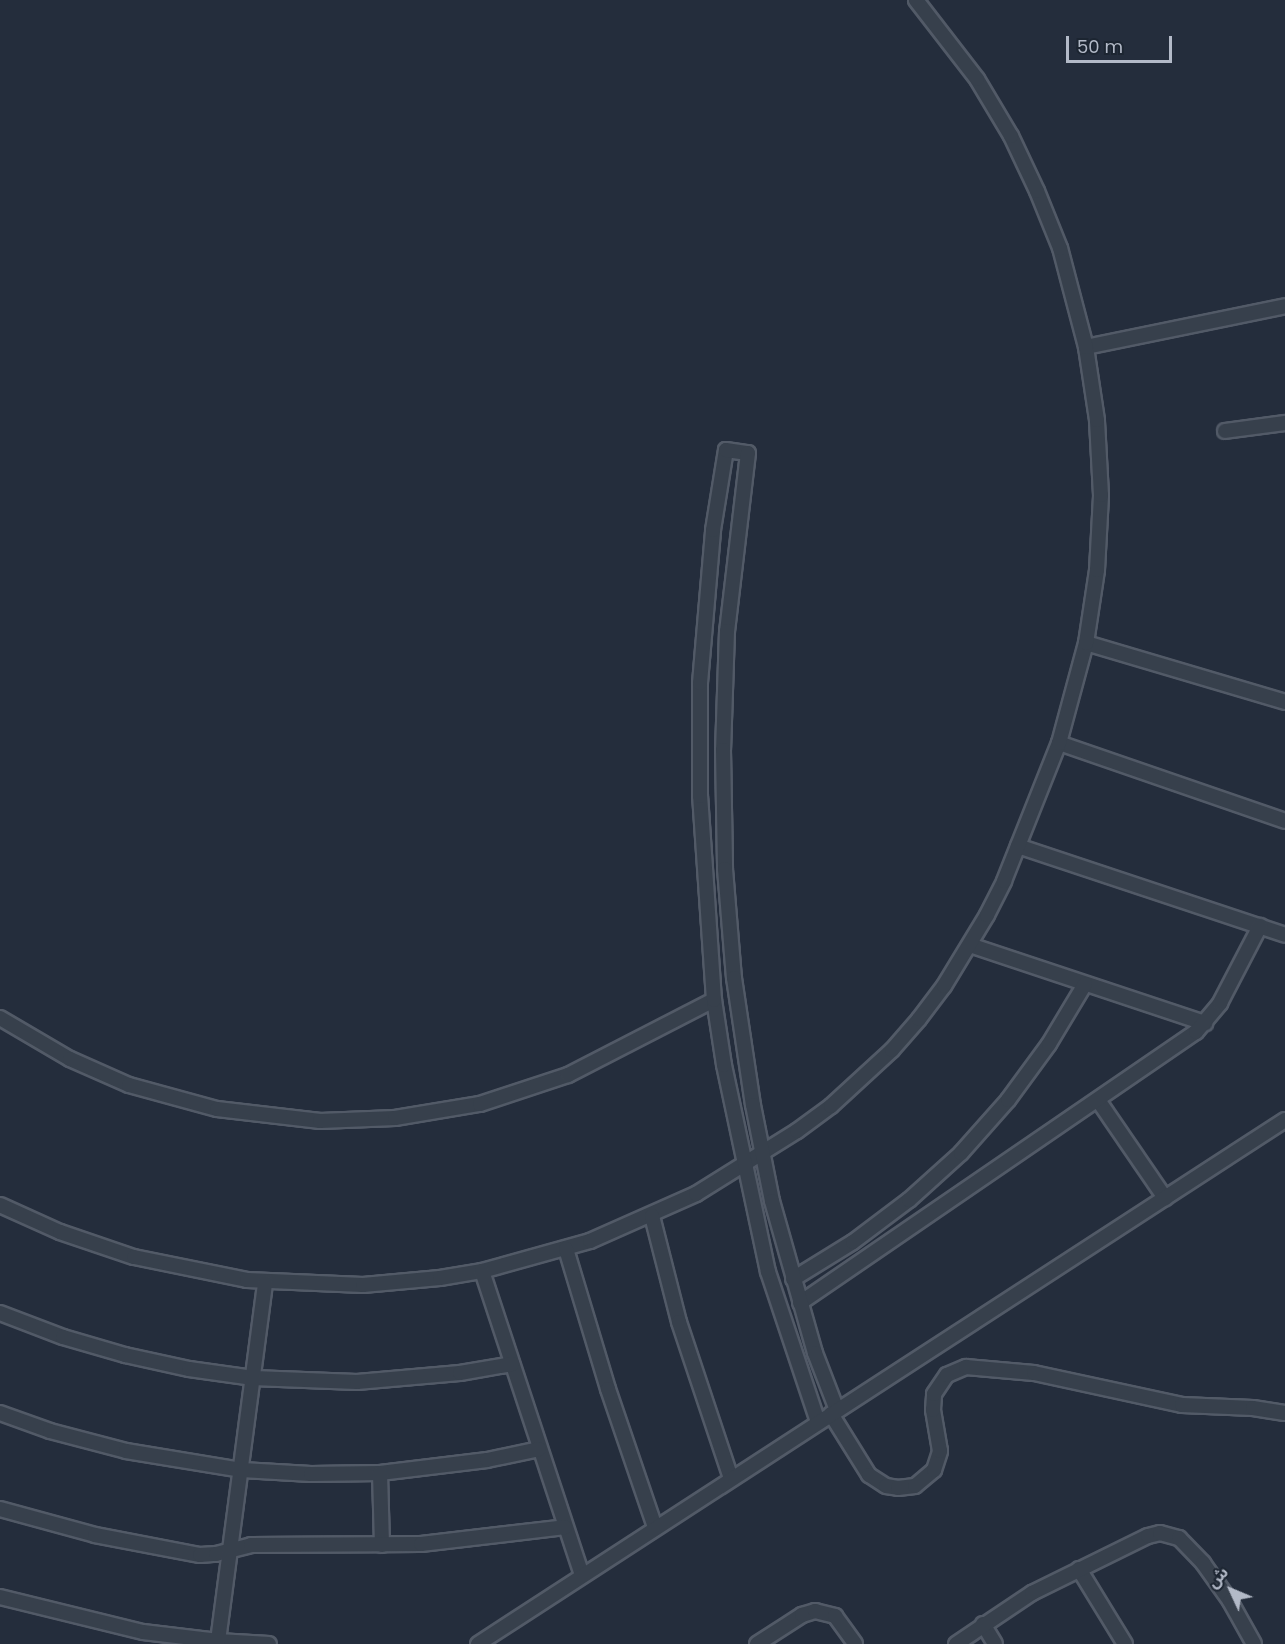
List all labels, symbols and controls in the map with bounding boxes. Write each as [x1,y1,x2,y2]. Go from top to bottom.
scale bar [1069,24,1176,62]
text: 50 m [1077,34,1123,59]
north arrow [1201,1560,1261,1620]
text: ش [1202,1561,1234,1593]

